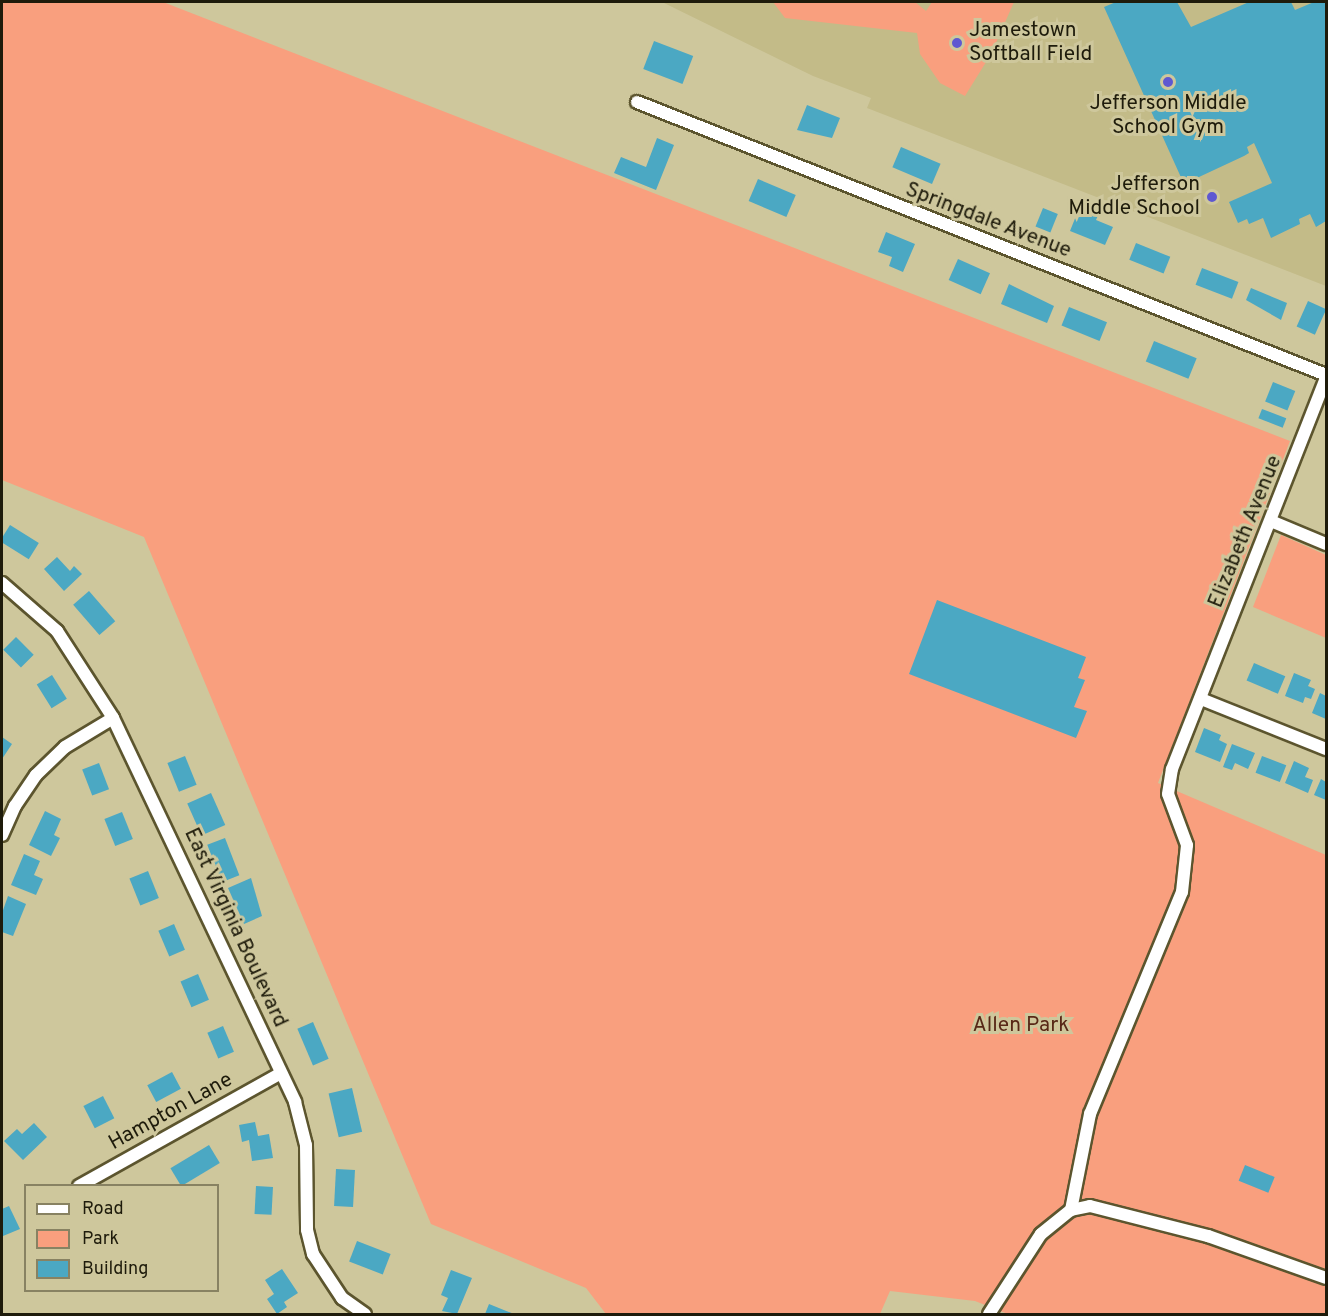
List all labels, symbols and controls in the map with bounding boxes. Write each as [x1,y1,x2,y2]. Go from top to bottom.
place label: Jamestown Softball Field [969,18,1092,68]
marker: Jamestown Softball Field [950,36,964,50]
marker: Jefferson Middle School Gym [1161,75,1175,89]
place label: Jefferson Middle School Gym [1089,91,1247,141]
place label: Jefferson Middle School [1068,172,1200,222]
street label: Springdale Avenue [901,178,1075,264]
marker: Jefferson Middle School [1205,190,1219,204]
street label: Elizabeth Avenue [1204,452,1288,612]
street label: East Virginia Boulevard [178,824,292,1032]
park label: Allen Park [973,1013,1069,1039]
street label: Hampton Lane [105,1068,237,1156]
legend [24,1184,219,1292]
text: Road [82,1198,124,1221]
text: Park [82,1228,119,1251]
text: Building [82,1258,148,1281]

